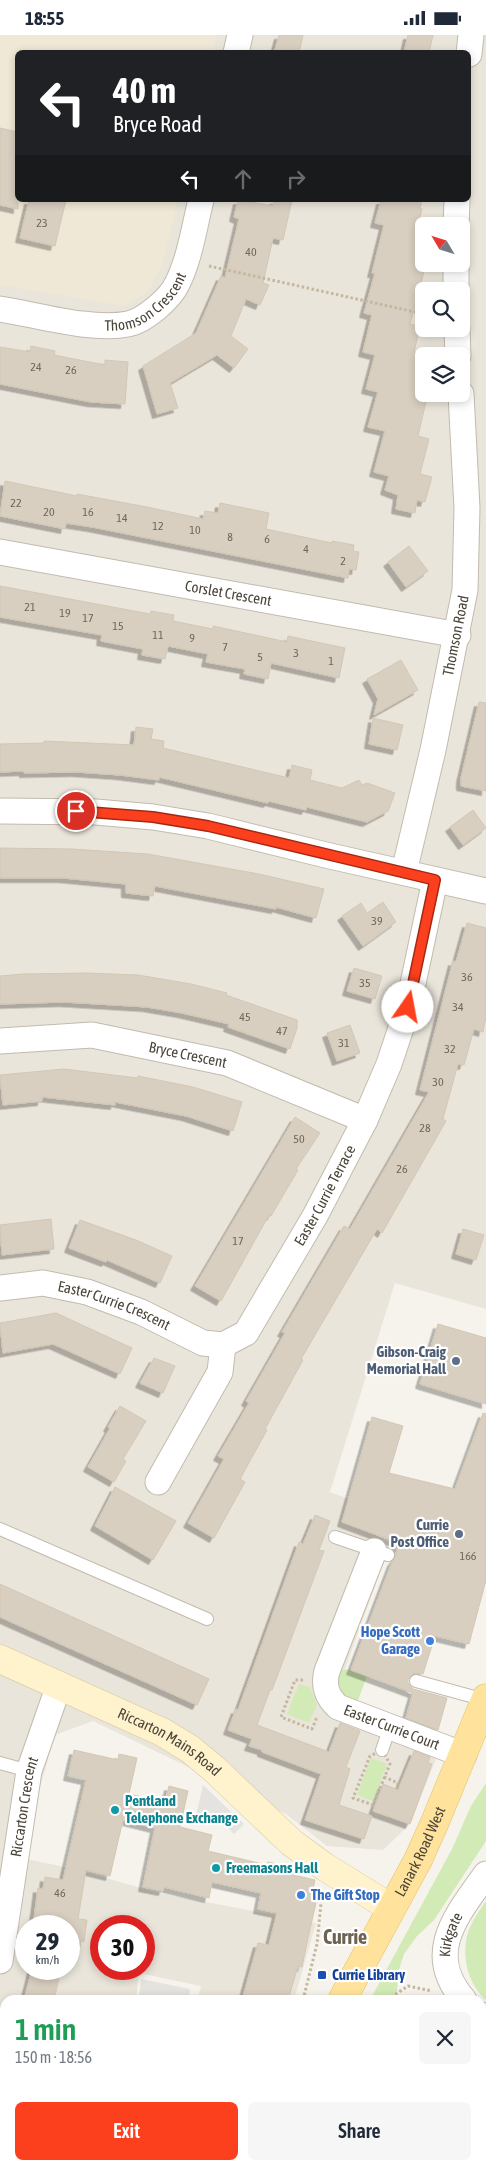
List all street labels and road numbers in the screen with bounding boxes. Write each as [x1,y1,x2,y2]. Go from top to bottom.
street label: Thomson Crescent [104,270,189,334]
street label: Corslet Crescent [184,577,273,609]
street label: Thomson Road [439,594,472,677]
street label: Bryce Crescent [147,1038,228,1071]
street label: Easter Currie Terrace [290,1142,359,1249]
street label: Easter Currie Crescent [56,1277,173,1333]
street label: Easter Currie Court [341,1701,442,1753]
street label: Riccarton Mains Road [115,1704,225,1779]
street label: Riccarton Crescent [7,1754,41,1858]
street label: Lanark Road West [391,1804,448,1899]
street label: Kirkgate [436,1909,466,1957]

